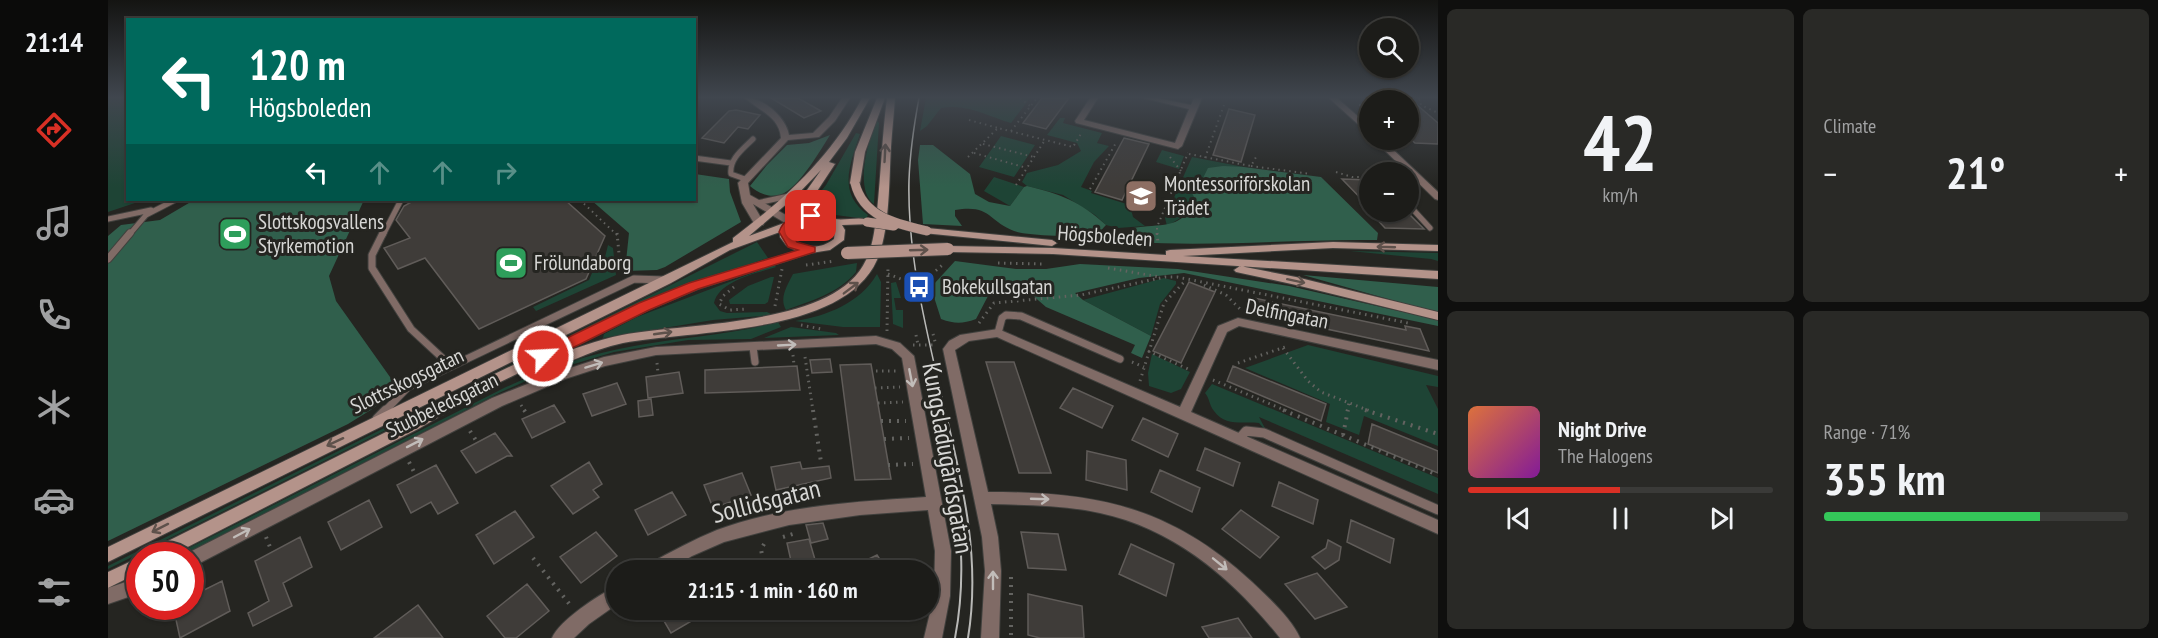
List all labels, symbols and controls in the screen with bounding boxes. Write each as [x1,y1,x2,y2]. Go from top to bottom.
map controls [1359,18,1419,222]
button: search [1359,18,1419,78]
text: 21:14 [25,25,83,59]
text: 120 m [249,37,346,92]
icon: left [150,42,228,120]
text: Högsboleden [249,90,371,124]
button: + [1359,90,1419,150]
text: 42 [1583,92,1658,193]
icon: directions [33,109,75,151]
text: Climate [1824,113,1876,139]
text: 21° [1946,143,2005,201]
one-way arrow [879,144,890,164]
text: − [1824,152,1837,195]
text: + [2114,152,2128,195]
icon: left [300,156,333,189]
icon: ahead [363,156,396,189]
icon: ahead [426,156,459,189]
icon: right [489,156,522,189]
button: − [1359,162,1419,222]
place label: Montessoriförskolan Trädet [1164,170,1310,221]
school or university icon: Montessoriförskolan Trädet [1123,178,1159,214]
text: km/h [1603,182,1638,208]
pin [785,190,836,241]
icon: arrive [794,199,827,232]
icon: music [33,202,75,244]
place label: Slottskogsvallens Styrkemotion [258,208,384,259]
sports icon: Slottskogsvallens Styrkemotion [217,216,253,252]
street label: Högsboleden [1057,219,1153,252]
one-way arrow [1376,241,1396,252]
sports icon: Frölundaborg [493,245,529,281]
one-way arrow [908,245,928,256]
place label: Frölundaborg [534,249,631,276]
bus stop icon: Bokekullsgatan [901,269,937,305]
place label: Bokekullsgatan [942,273,1053,300]
one-way arrow [1286,276,1305,287]
one-way arrow [842,282,858,295]
street label: Delfingatan [1243,292,1331,335]
icon: phone [33,294,75,336]
position arrow [511,324,575,388]
one-way arrow [653,327,673,338]
one-way arrow [776,339,796,350]
street label: Slottsskogsgatan [346,342,468,420]
one-way arrow [584,359,603,370]
street label: Kungsladugårdsgatan [915,360,982,556]
street label: Stubbeledsgatan [381,366,502,443]
one-way arrow [906,368,917,388]
icon: climate [33,386,75,428]
text: Night Drive [1558,415,1647,443]
text: Range · 71% [1824,419,1910,445]
one-way arrow [326,436,344,448]
one-way arrow [406,437,424,448]
text: The Halogens [1558,443,1653,469]
text: 355 km [1824,449,1946,507]
street label: Sollidsgatan [708,471,824,530]
icon: car [33,479,75,521]
one-way arrow [1029,493,1049,505]
icon: previous [1502,502,1535,535]
icon: pause [1604,502,1637,535]
icon: next [1705,502,1738,535]
one-way arrow [152,523,170,535]
one-way arrow [233,527,250,539]
speed limit sign: 50 [126,542,204,620]
one-way arrow [1212,557,1228,570]
one-way arrow [987,570,999,590]
icon: filters [33,571,75,613]
text: 21:15 · 1 min · 160 m [687,576,858,604]

